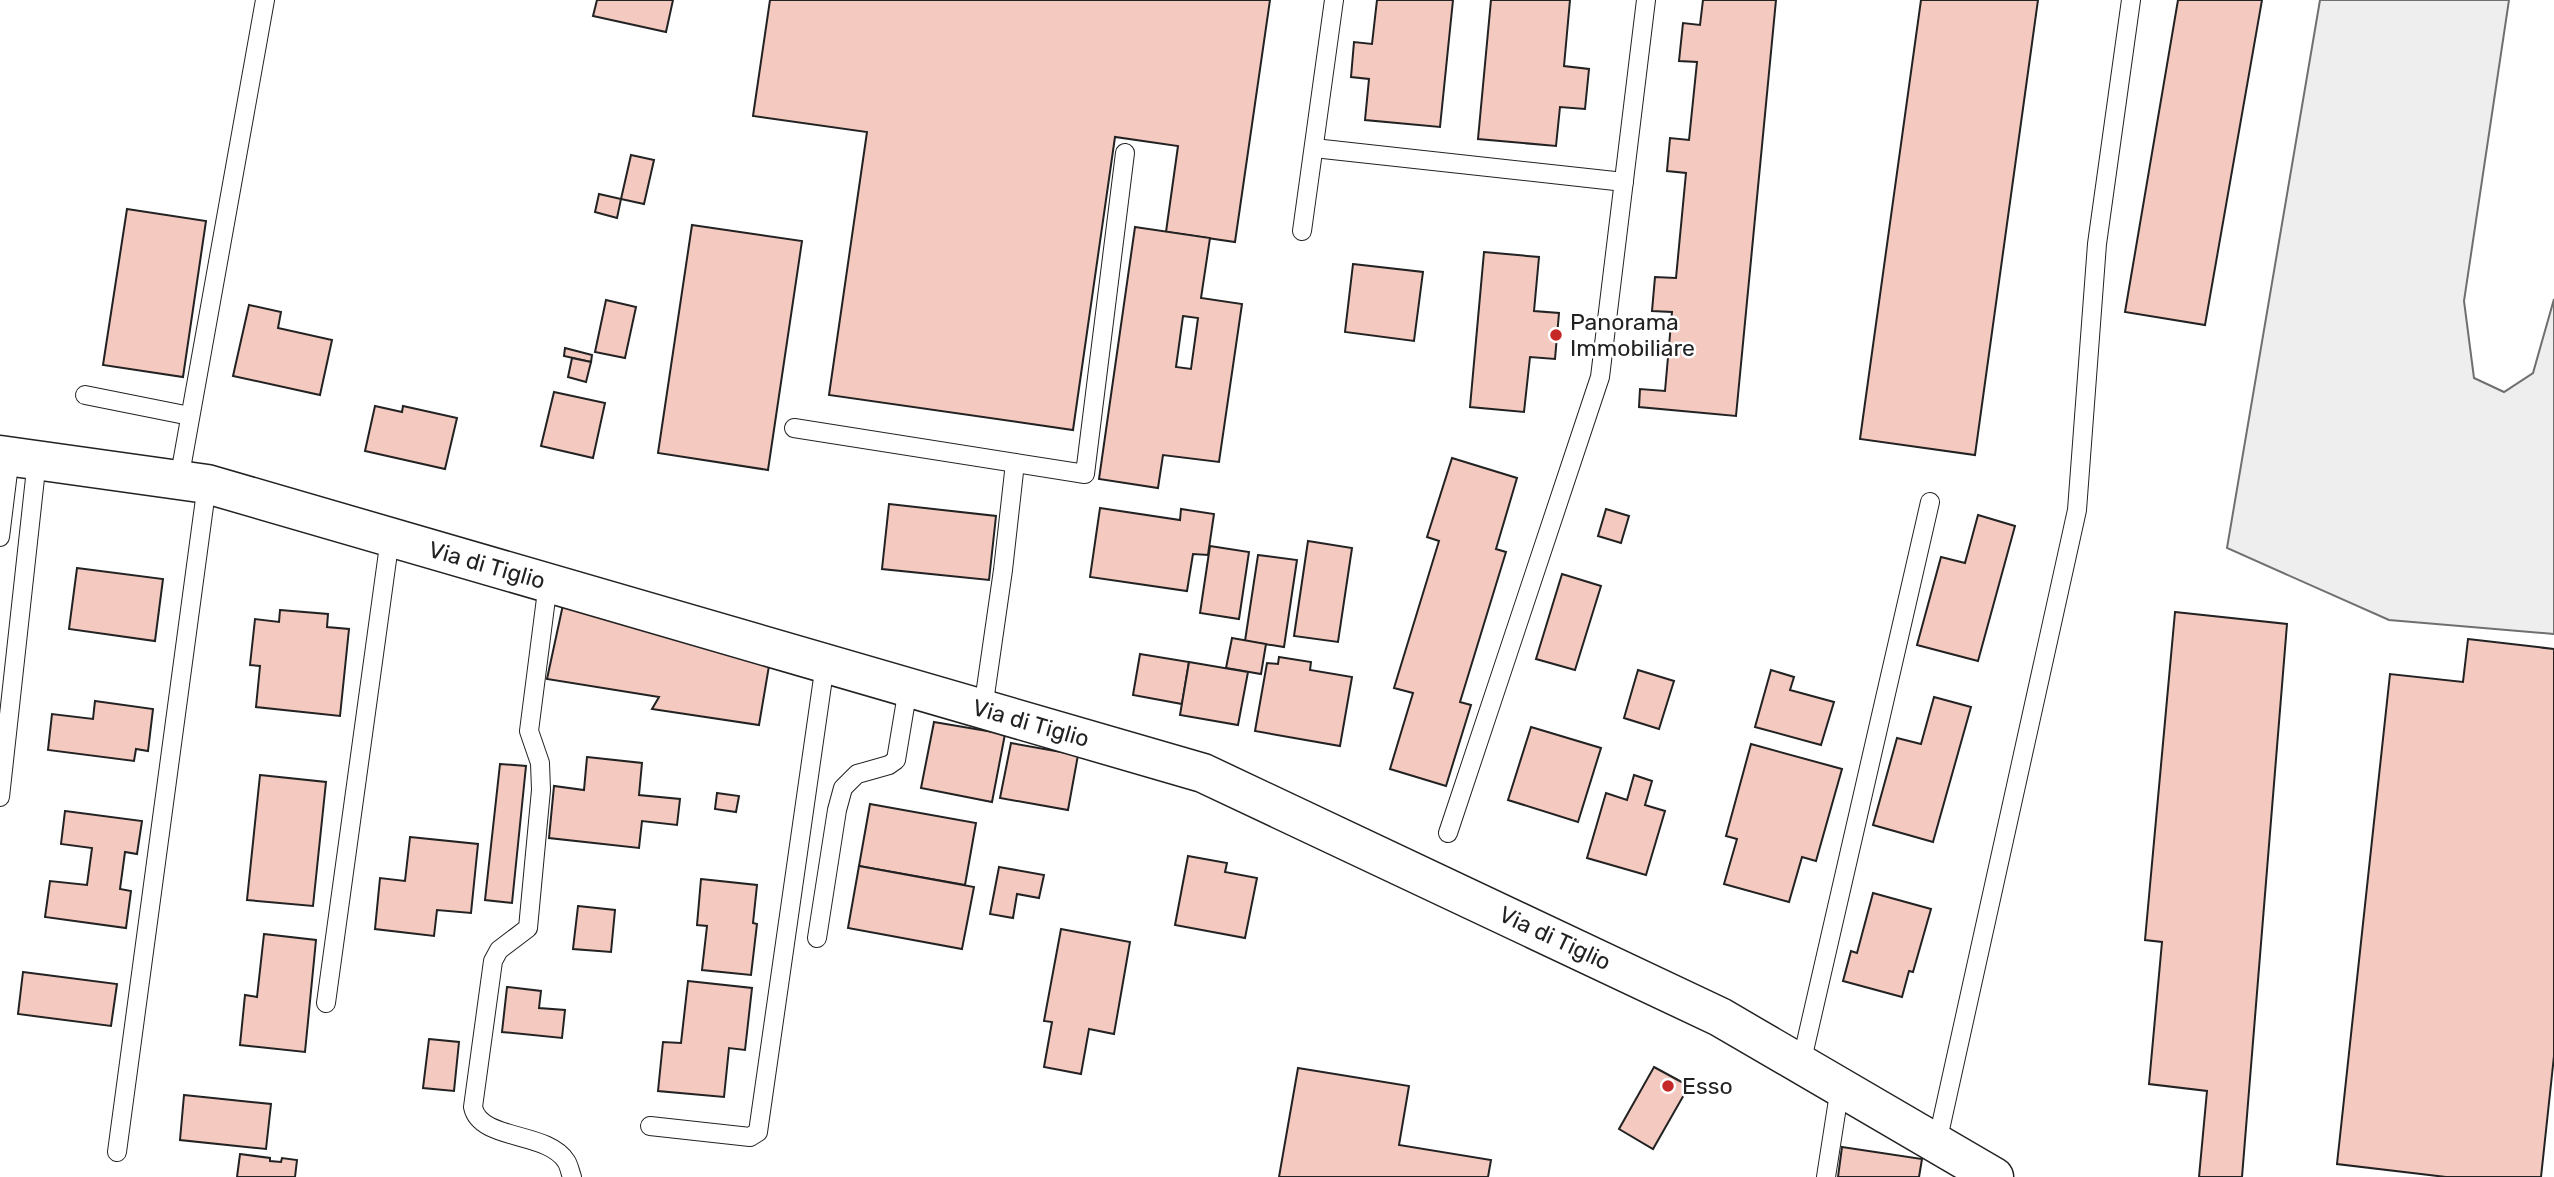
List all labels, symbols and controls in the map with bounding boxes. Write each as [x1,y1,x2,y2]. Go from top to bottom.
place label: Panorama Immobiliare [1570,308,1695,362]
marker: Panorama Immobiliare [1548,327,1564,343]
street label: Via di Tiglio [425,535,549,595]
street label: Via di Tiglio [969,693,1093,753]
street label: Via di Tiglio [1495,900,1615,976]
place label: Esso [1682,1072,1733,1100]
marker: Esso [1660,1078,1676,1094]

